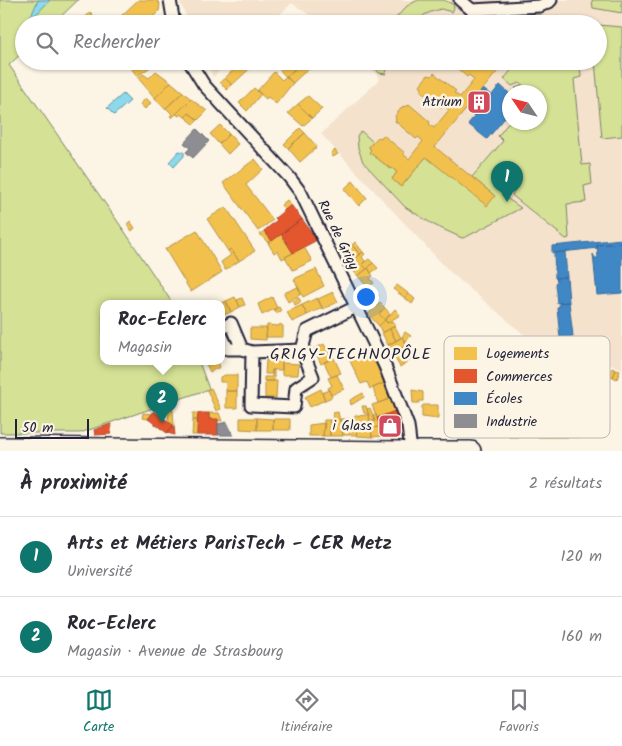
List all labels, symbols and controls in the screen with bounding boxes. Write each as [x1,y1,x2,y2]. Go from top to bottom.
search box [15,15,607,70]
text: Rechercher [73,28,160,58]
icon: search [33,29,61,57]
north arrow [502,85,547,130]
building icon: Atrium [466,89,492,115]
place label: Atrium [422,91,462,113]
pin: 1 [491,161,523,202]
street label: Rue de Grigy [312,196,365,274]
your location [353,284,379,310]
popup [100,300,225,365]
text: Roc-Eclerc [118,305,207,335]
text: Magasin [118,335,172,360]
legend [444,336,610,438]
district label: GRIGY-TECHNOPÔLE [270,342,432,367]
text: Logements [486,343,549,365]
text: Commerces [486,366,552,388]
pin: 2 [146,382,178,423]
text: Écoles [486,388,522,410]
text: Industrie [486,411,538,433]
shop icon: i Glass [377,413,403,439]
place label: i Glass [333,415,372,437]
scale bar [15,416,89,439]
text: 50 m [22,417,53,439]
text: À proximité [20,467,127,500]
text: 2 résultats [529,471,602,496]
text: Arts et Métiers ParisTech - CER Metz [67,529,392,559]
text: 1 [34,544,38,569]
text: 120 m [561,544,602,569]
text: Université [67,559,132,584]
text: Roc-Eclerc [67,609,157,639]
text: 2 [31,624,41,649]
text: 160 m [561,624,602,649]
text: Magasin · Avenue de Strasbourg [67,639,284,664]
tab: Carte [83,686,114,738]
tab: Itinéraire [281,686,333,738]
tab: Favoris [499,686,539,738]

